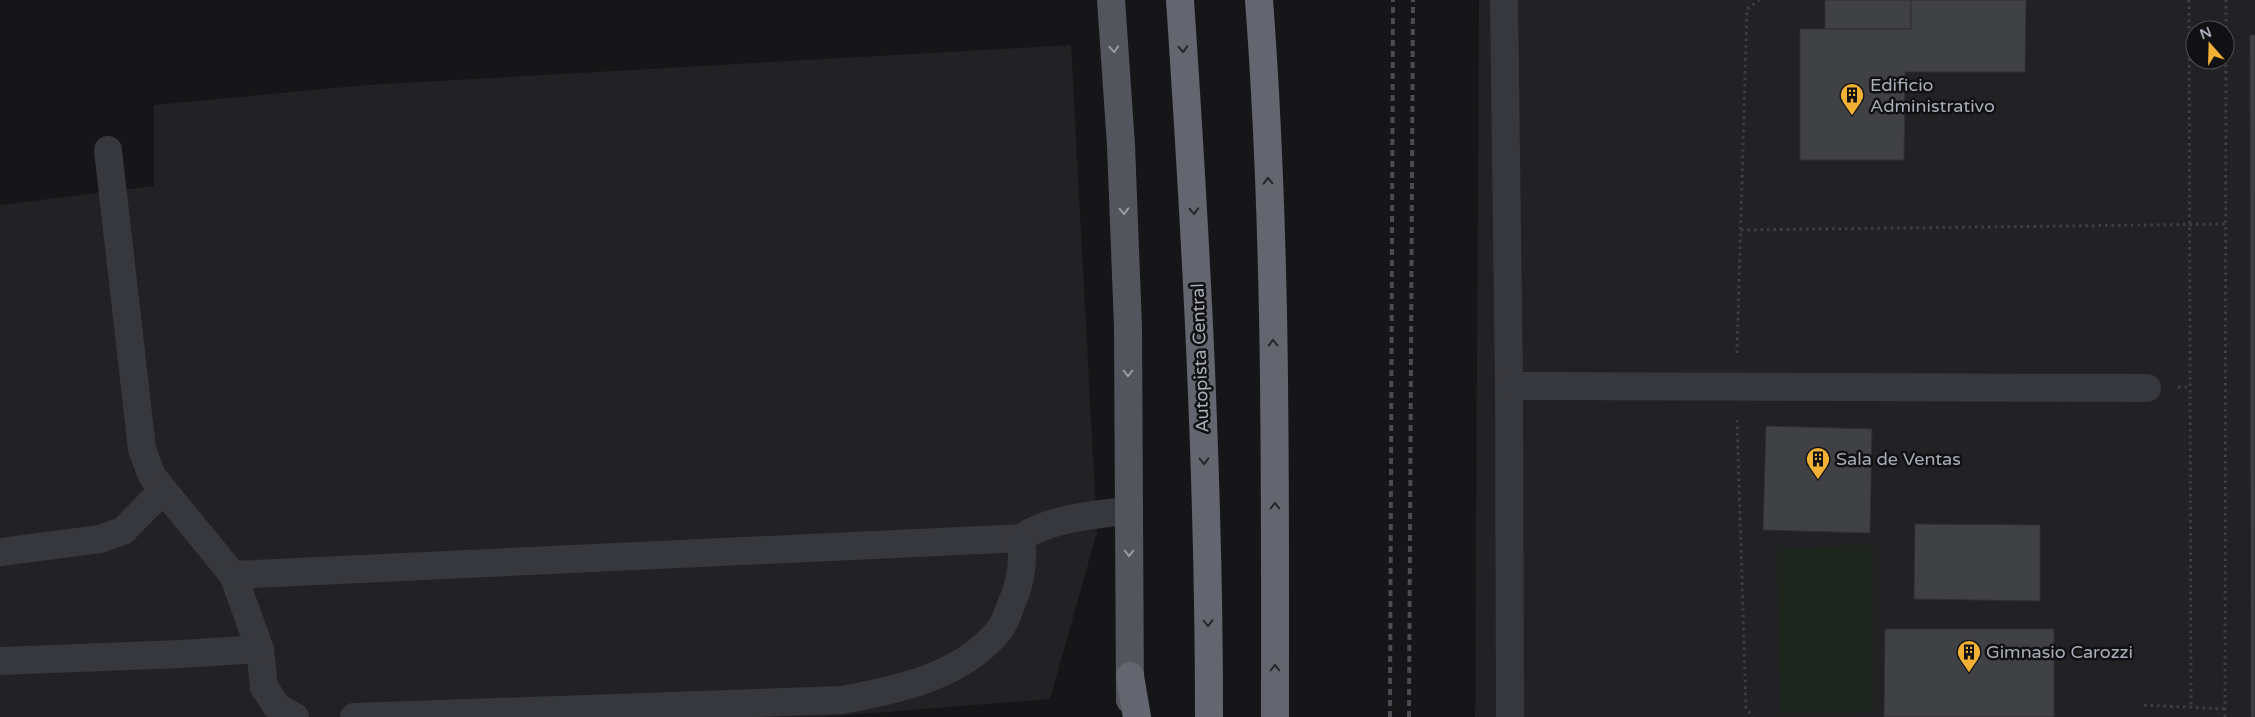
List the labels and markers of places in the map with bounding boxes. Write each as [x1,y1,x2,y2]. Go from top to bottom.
place label: Edificio Administrativo [1870,74,1995,117]
building icon: Edificio Administrativo [1839,82,1865,116]
building icon: Sala de Ventas [1805,446,1831,480]
place label: Sala de Ventas [1836,448,1961,470]
building icon: Gimnasio Carozzi [1956,639,1982,673]
place label: Gimnasio Carozzi [1986,641,2133,663]

